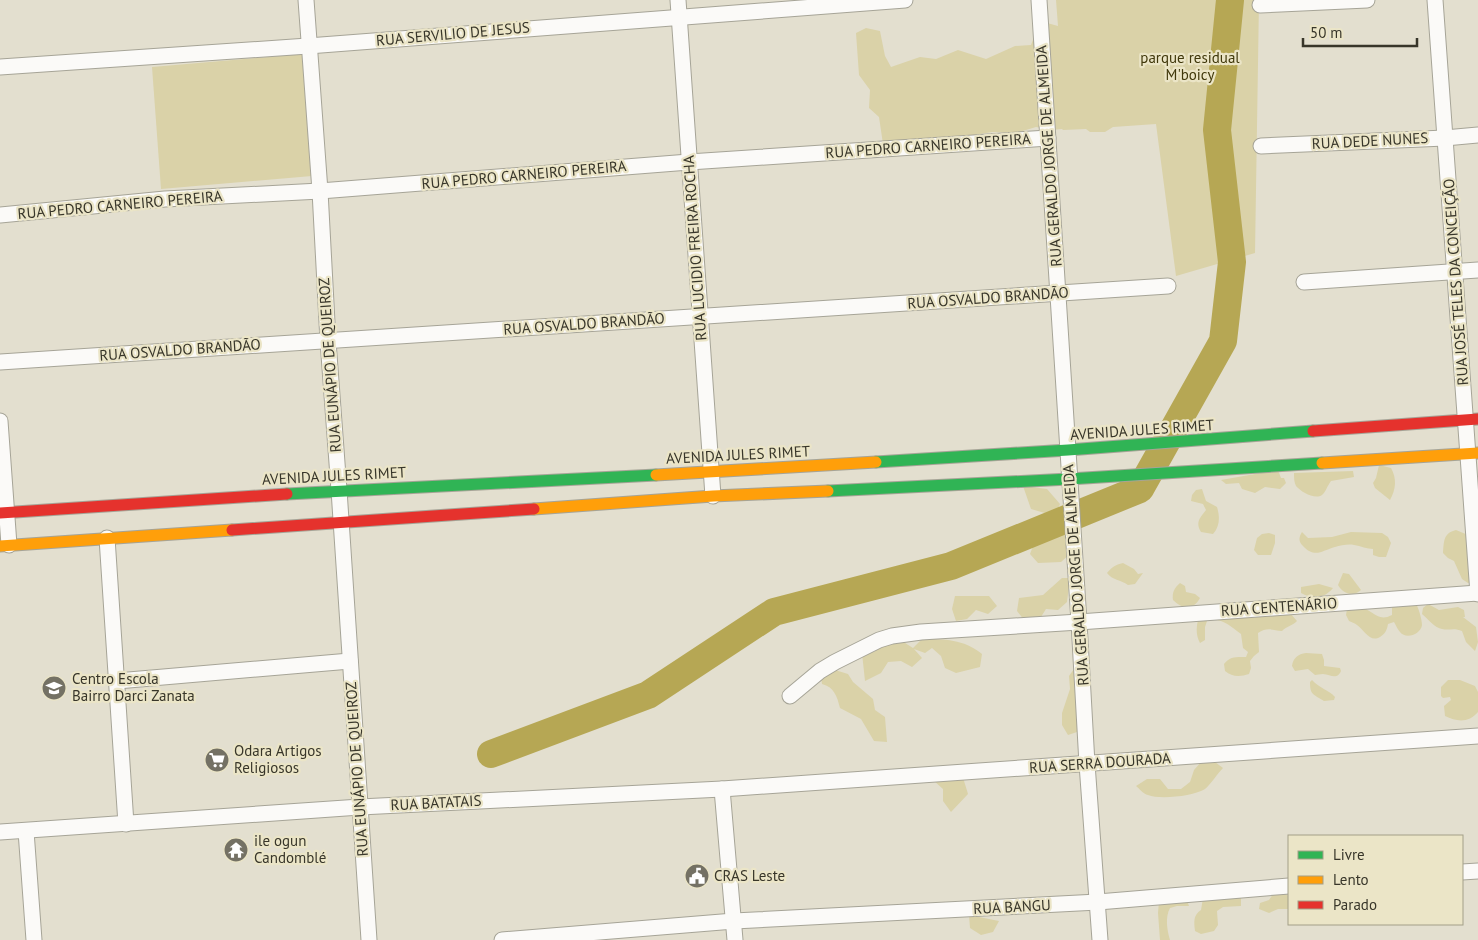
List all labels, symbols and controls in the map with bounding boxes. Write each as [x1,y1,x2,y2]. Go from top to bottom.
scale bar [1303,15,1417,47]
street label: RUA SERVILIO DE JESUS [375,17,531,50]
text: 50 m [1310,23,1343,42]
street label: RUA GERALDO JORGE DE ALMEIDA [1031,45,1066,267]
park label: parque residual M'boicy [1140,48,1240,84]
street label: RUA DEDE NUNES [1311,128,1429,153]
street label: RUA PEDRO CARNEIRO PEREIRA [825,129,1031,162]
street label: RUA LUCIDIO FREIRA ROCHA [679,155,710,341]
street label: RUA PEDRO CARNEIRO PEREIRA [421,156,627,193]
street label: RUA JOSÉ TELES DA CONCEIÇÃO [1439,178,1472,386]
street label: RUA PEDRO CARNEIRO PEREIRA [17,186,223,223]
street label: RUA EUNÁPIO DE QUEIROZ [314,277,345,453]
street label: RUA OSVALDO BRANDÃO [907,282,1069,313]
street label: RUA OSVALDO BRANDÃO [503,308,665,339]
street label: RUA OSVALDO BRANDÃO [99,334,261,365]
street label: AVENIDA JULES RIMET [1069,415,1215,444]
street label: AVENIDA JULES RIMET [665,441,811,468]
street label: AVENIDA JULES RIMET [261,462,407,489]
street label: RUA GERALDO JORGE DE ALMEIDA [1058,464,1093,686]
street label: RUA CENTENÁRIO [1220,593,1338,620]
place label: Centro Escola Bairro Darci Zanata [72,669,195,705]
school or university icon: Centro Escola Bairro Darci Zanata [41,675,67,701]
street label: RUA EUNÁPIO DE QUEIROZ [341,681,372,857]
place label: Odara Artigos Religiosos [234,741,322,777]
supermarket icon: Odara Artigos Religiosos [204,747,230,773]
street label: RUA SERRA DOURADA [1029,748,1172,777]
street label: RUA BATATAIS [390,791,482,814]
place label: ile ogun Candomblé [254,831,326,867]
legend [1288,835,1463,925]
temple icon: ile ogun Candomblé [223,837,249,863]
text: Livre [1333,845,1365,864]
public building icon: CRAS Leste [684,863,710,889]
place label: CRAS Leste [714,866,785,885]
text: Lento [1333,870,1369,889]
street label: RUA BANGU [973,895,1051,918]
text: Parado [1333,895,1377,914]

